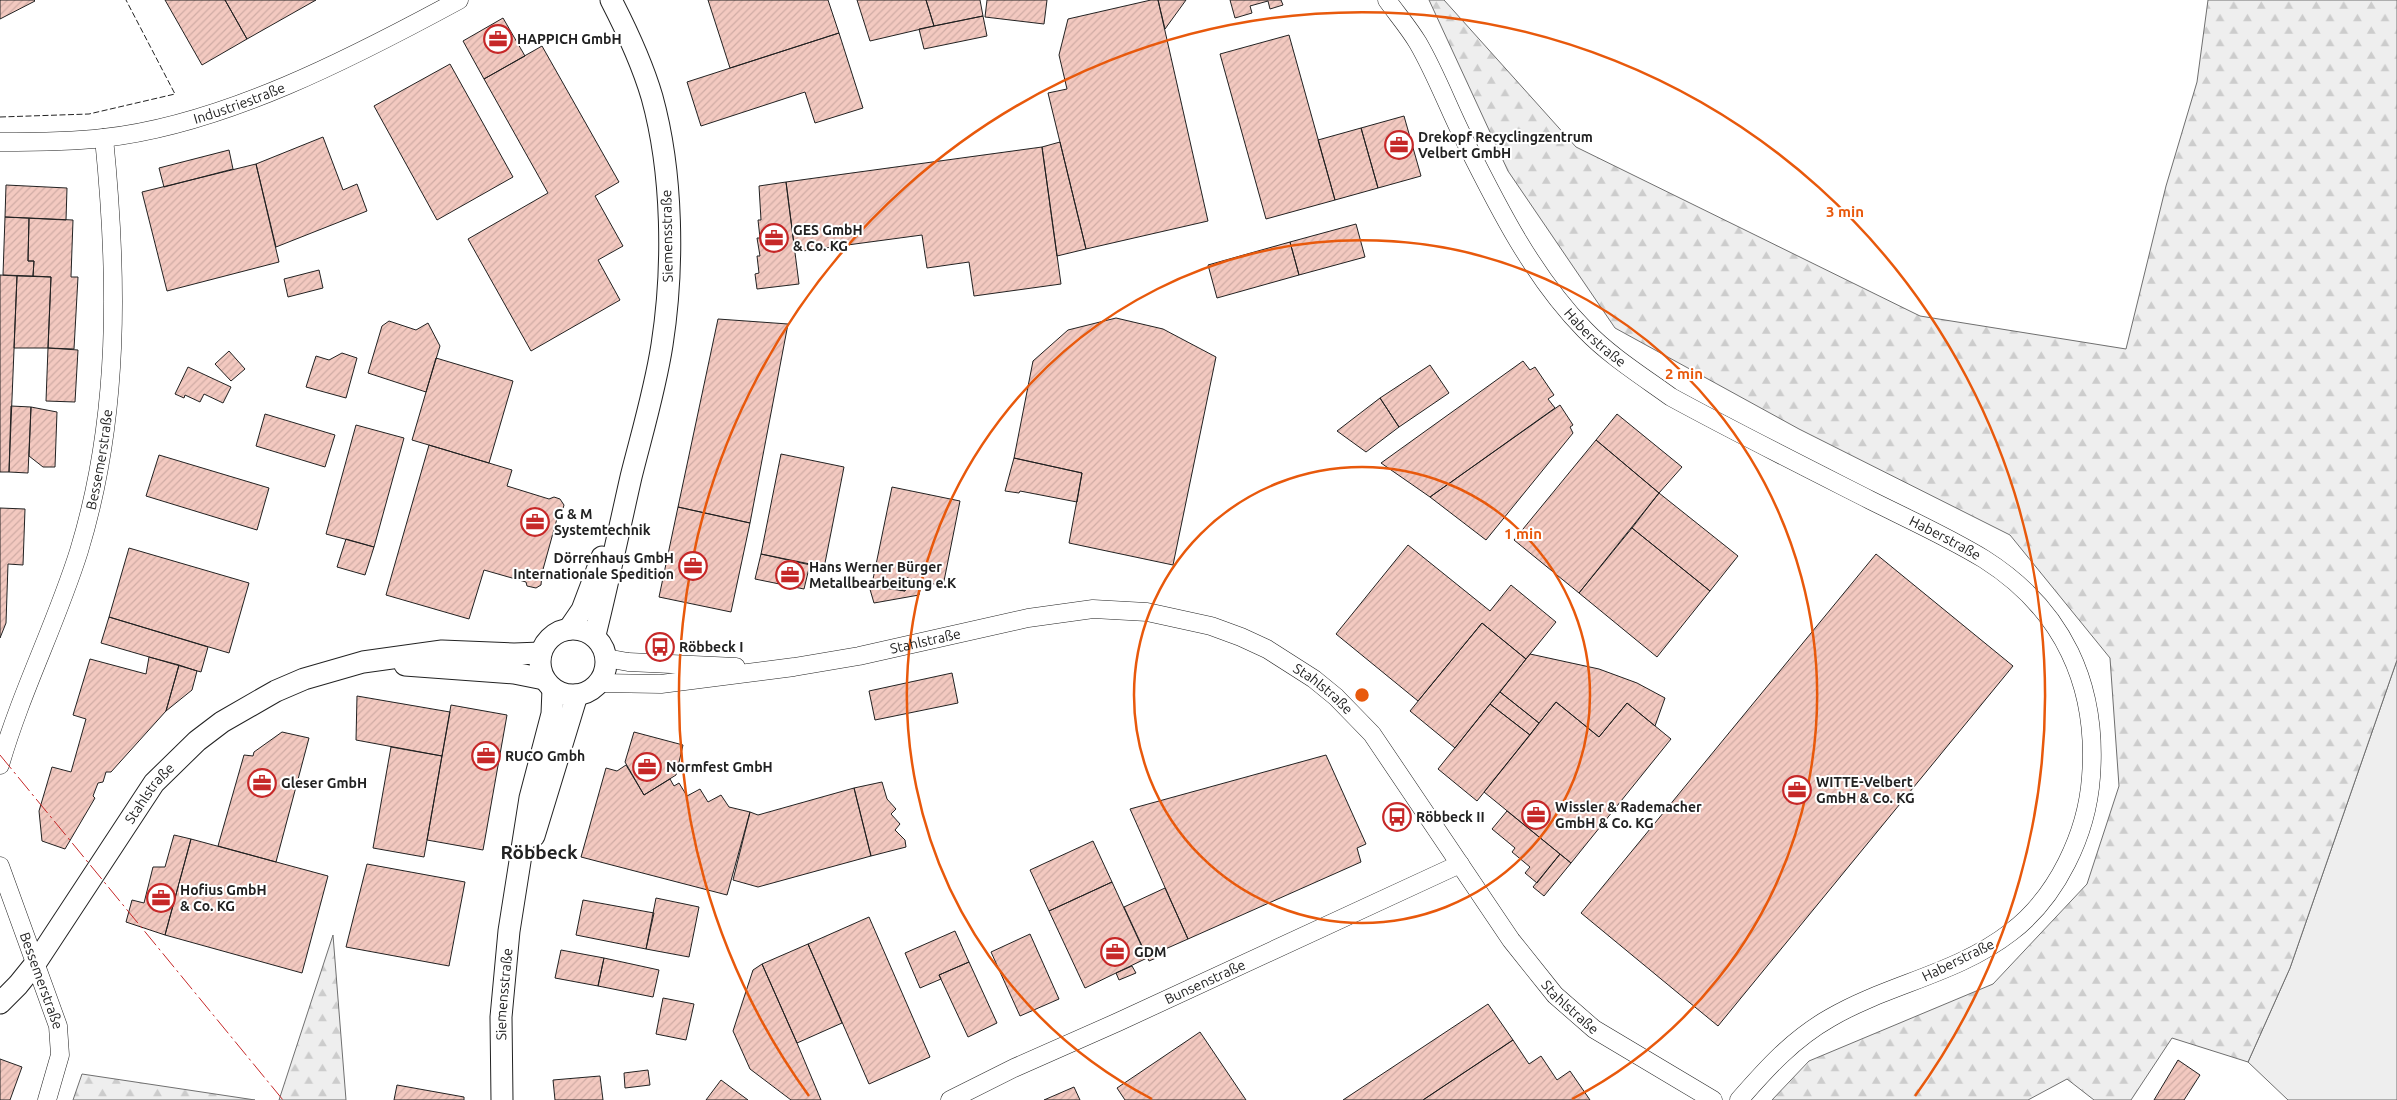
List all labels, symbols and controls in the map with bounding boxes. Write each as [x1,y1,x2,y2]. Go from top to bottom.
office icon: HAPPICH GmbH [483,24,513,54]
place label: HAPPICH GmbH [517,31,622,47]
street label: Industriestraße [191,79,287,127]
place label: Drekopf Recyclingzentrum Velbert GmbH [1418,129,1593,161]
office icon: Drekopf Recyclingzentrum Velbert GmbH [1384,130,1414,160]
street label: Siemensstraße [658,190,676,282]
text: 3 min [1826,203,1864,220]
place label: GES GmbH & Co. KG [793,222,863,254]
office icon: GES GmbH & Co. KG [759,223,789,253]
street label: Haberstraße [1561,305,1629,370]
text: 2 min [1665,365,1703,382]
street label: Bessemerstraße [82,408,115,512]
place label: G & M Systemtechnik [554,506,651,538]
office icon: G & M Systemtechnik [520,507,550,537]
street label: Haberstraße [1907,513,1984,563]
text: 1 min [1504,525,1542,542]
place label: Dörrenhaus GmbH Internationale Spedition [513,550,674,582]
office icon: Dörrenhaus GmbH Internationale Spedition [678,551,708,581]
place label: Hans Werner Bürger Metallbearbeitung e.K [809,559,957,591]
office icon: Hans Werner Bürger Metallbearbeitung e.K [775,560,805,590]
street label: Stahlstraße [888,625,962,657]
bus stop icon: Röbbeck I [645,632,675,662]
place label: Röbbeck I [679,639,743,655]
street label: Stahlstraße [1290,660,1356,717]
centre of rings [1353,686,1371,704]
office icon: RUCO Gmbh [471,741,501,771]
place label: RUCO Gmbh [505,748,585,764]
office icon: Normfest GmbH [632,752,662,782]
place label: Normfest GmbH [666,759,773,775]
street label: Stahlstraße [121,760,177,827]
office icon: Gleser GmbH [247,768,277,798]
place label: WITTE-Velbert GmbH & Co. KG [1816,774,1915,806]
place label: Gleser GmbH [281,775,367,791]
office icon: WITTE-Velbert GmbH & Co. KG [1782,775,1812,805]
place label: Wissler & Rademacher GmbH & Co. KG [1555,799,1702,831]
office icon: Wissler & Rademacher GmbH & Co. KG [1521,800,1551,830]
bus stop icon: Röbbeck II [1382,802,1412,832]
place label: Röbbeck II [1416,809,1485,825]
district label: Röbbeck [500,841,578,863]
place label: Hofius GmbH & Co. KG [180,882,267,914]
office icon: Hofius GmbH & Co. KG [146,883,176,913]
street label: Bessemerstraße [17,930,66,1031]
street label: Haberstraße [1919,936,1997,984]
office icon: GDM [1100,937,1130,967]
place label: GDM [1134,944,1166,960]
street label: Siemensstraße [493,947,515,1040]
street label: Bunsenstraße [1162,956,1248,1007]
street label: Stahlstraße [1538,977,1602,1037]

